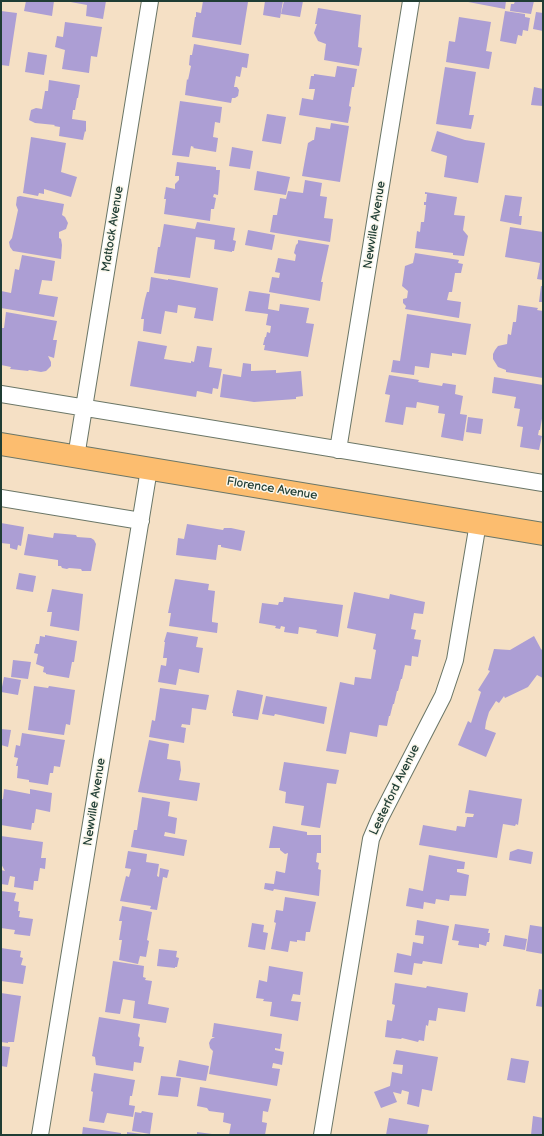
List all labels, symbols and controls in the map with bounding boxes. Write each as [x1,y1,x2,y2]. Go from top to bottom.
street label: Newville Avenue [361,180,389,270]
street label: Mattock Avenue [99,185,127,273]
street label: Florence Avenue [226,475,318,503]
street label: Lesterford Avenue [367,742,423,838]
street label: Newville Avenue [81,757,109,847]

